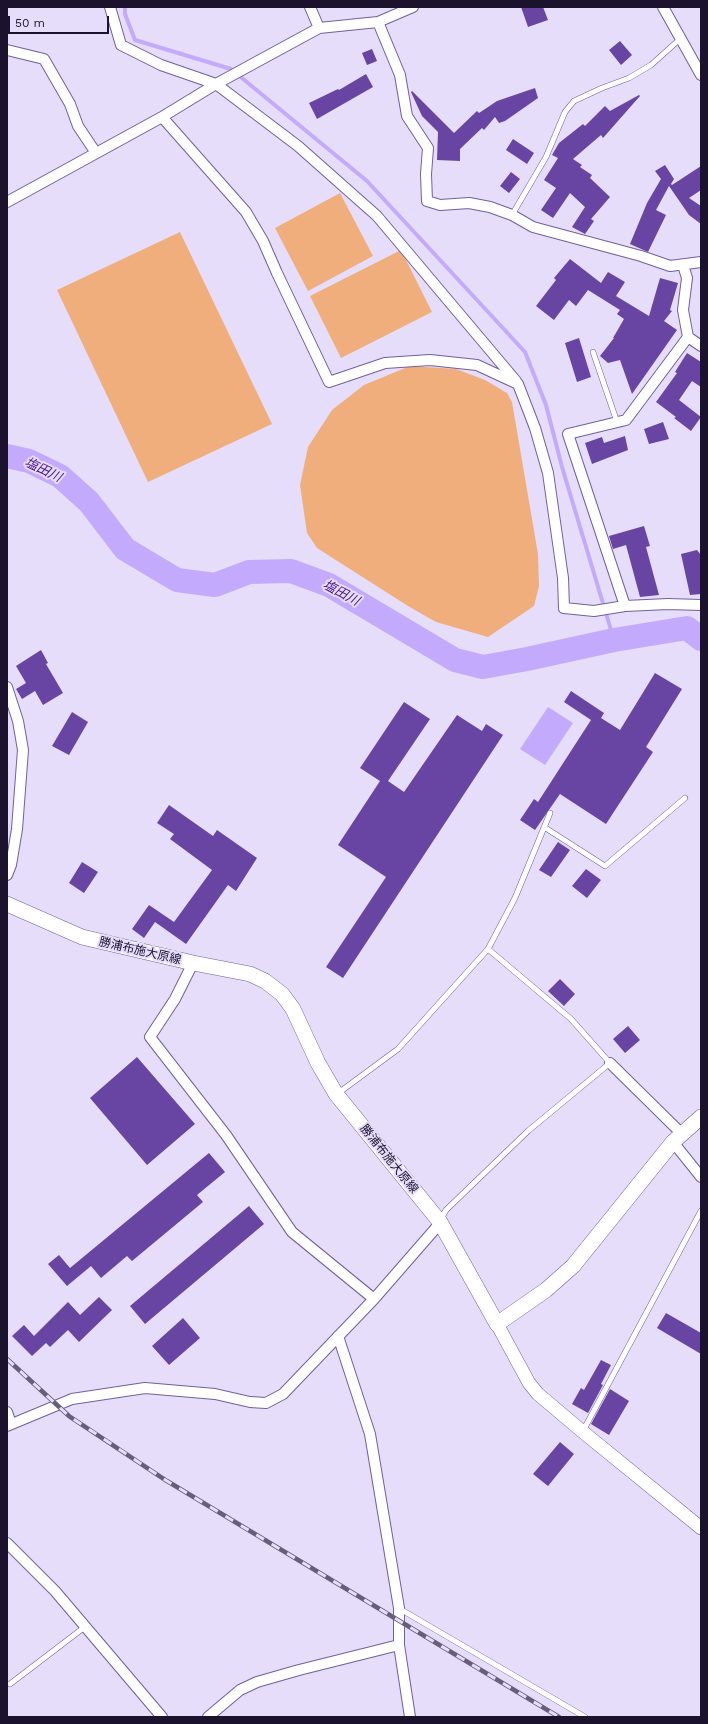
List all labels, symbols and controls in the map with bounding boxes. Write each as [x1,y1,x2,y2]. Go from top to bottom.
scale bar [10,8,111,34]
text: 50 m [15,16,45,30]
water label: 塩田川 [22,454,64,486]
water label: 塩田川 [320,577,362,609]
street label: 勝浦布施大原線 [97,935,183,967]
street label: 勝浦布施大原線 [357,1122,421,1196]

